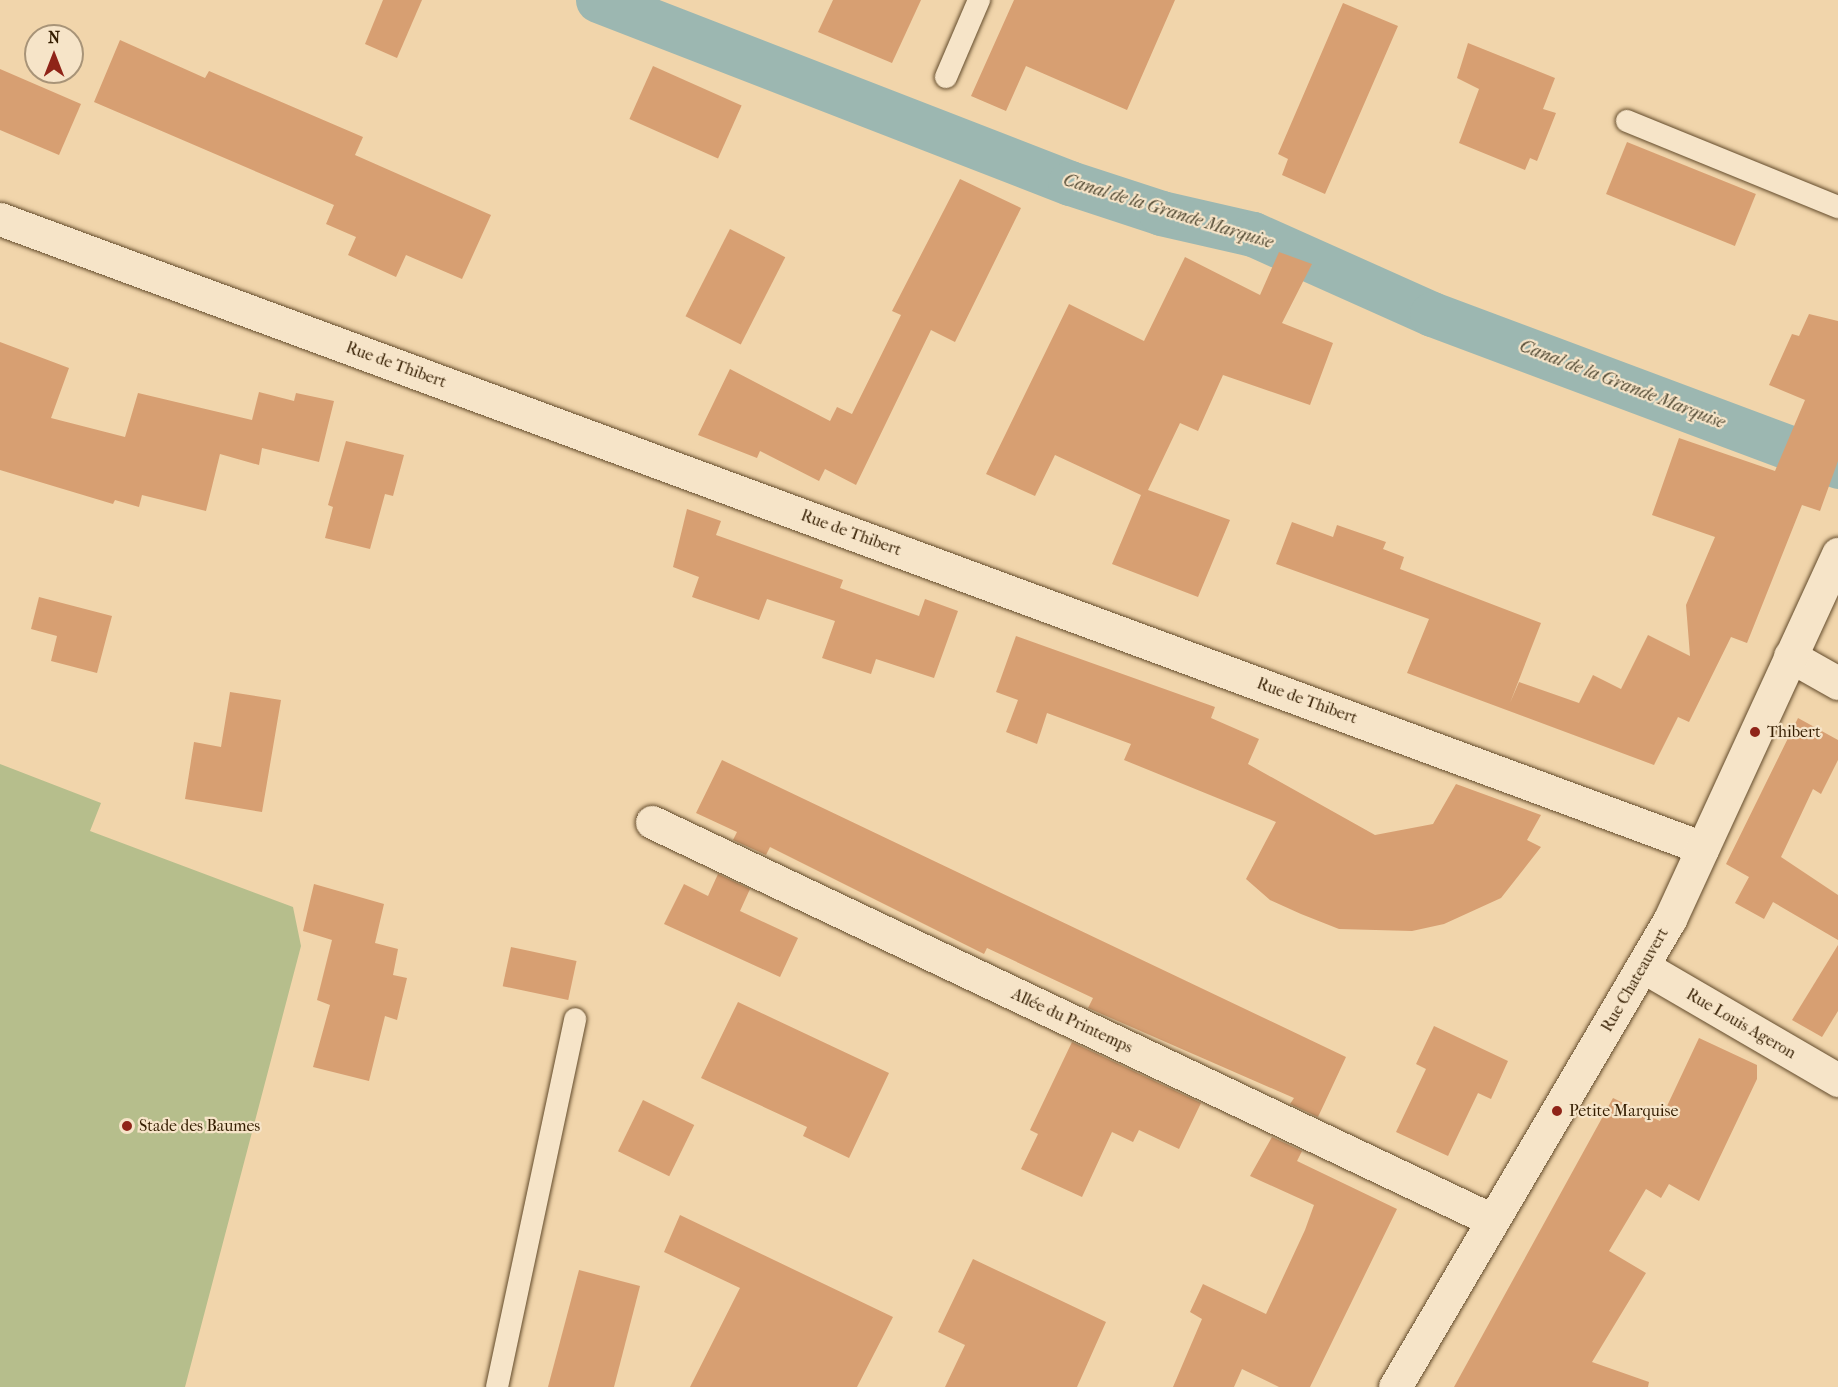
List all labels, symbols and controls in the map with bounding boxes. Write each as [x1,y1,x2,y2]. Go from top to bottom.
north arrow [24,24,84,84]
text: N [48,28,60,47]
water label: Canal de la Grande Marquise [1061,170,1275,254]
water label: Canal de la Grande Marquise [1516,336,1728,434]
street label: Rue de Thibert [343,338,449,392]
street label: Rue de Thibert [798,506,904,560]
street label: Rue de Thibert [1254,674,1360,728]
place label: Thibert [1767,722,1821,742]
marker: Thibert [1748,725,1762,739]
street label: Rue Chateauvert [1597,925,1673,1035]
street label: Allée du Printemps [1008,985,1136,1057]
street label: Rue Louis Ageron [1683,985,1799,1063]
place label: Petite Marquise [1569,1101,1678,1121]
marker: Petite Marquise [1550,1104,1564,1118]
place label: Stade des Baumes [139,1116,260,1136]
marker: Stade des Baumes [120,1119,134,1133]

